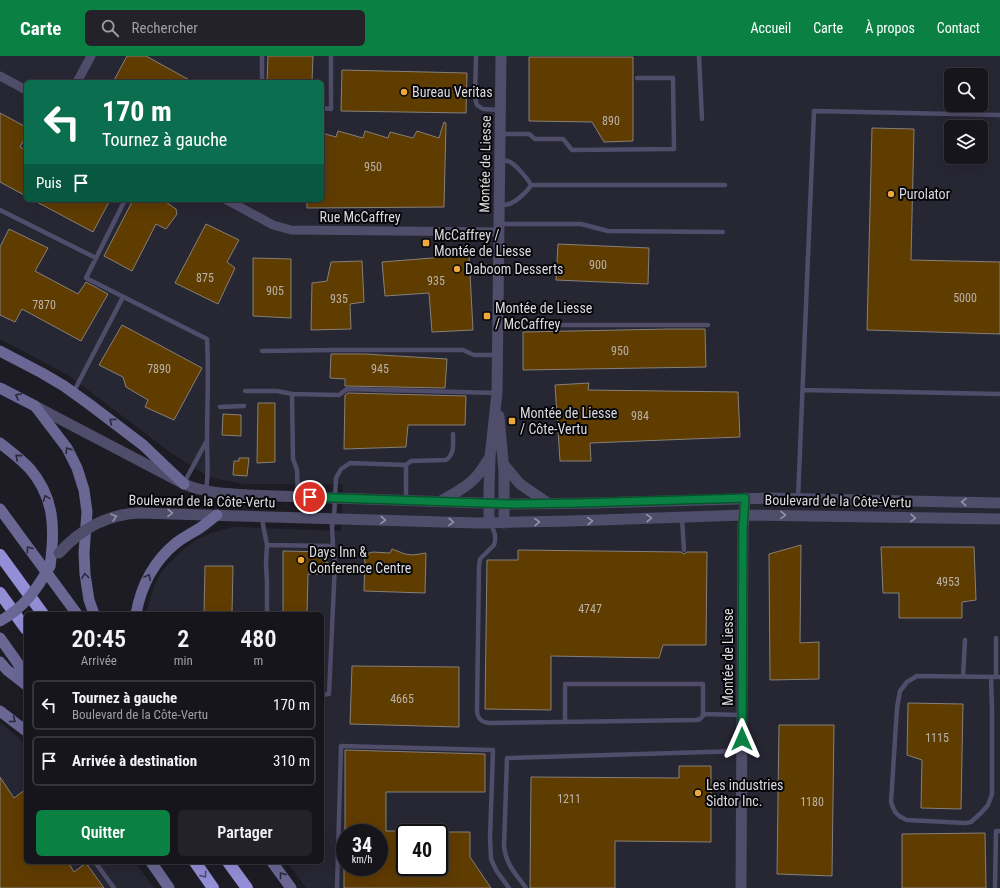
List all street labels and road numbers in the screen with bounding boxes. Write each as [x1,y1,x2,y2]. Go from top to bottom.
street label: Montée de Liesse [476,115,494,213]
street label: Rue McCaffrey [320,209,401,225]
street label: Boulevard de la Côte-Vertu [129,492,275,510]
street label: Boulevard de la Côte-Vertu [765,492,911,510]
street label: Montée de Liesse [720,608,736,706]

